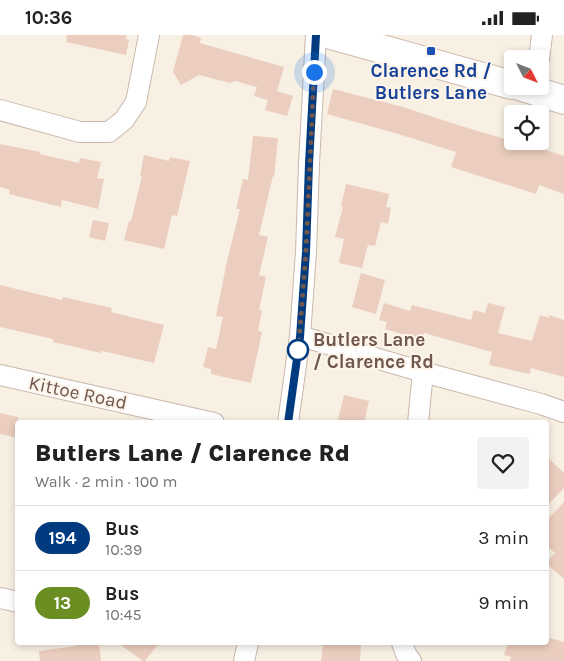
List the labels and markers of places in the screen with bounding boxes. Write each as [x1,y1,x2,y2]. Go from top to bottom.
marker: Clarence Rd / Butlers Lane [425,45,437,57]
place label: Clarence Rd / Butlers Lane [371,60,491,104]
place label: Butlers Lane / Clarence Rd [313,329,434,373]
marker: Butlers Lane / Clarence Rd [287,339,309,361]

